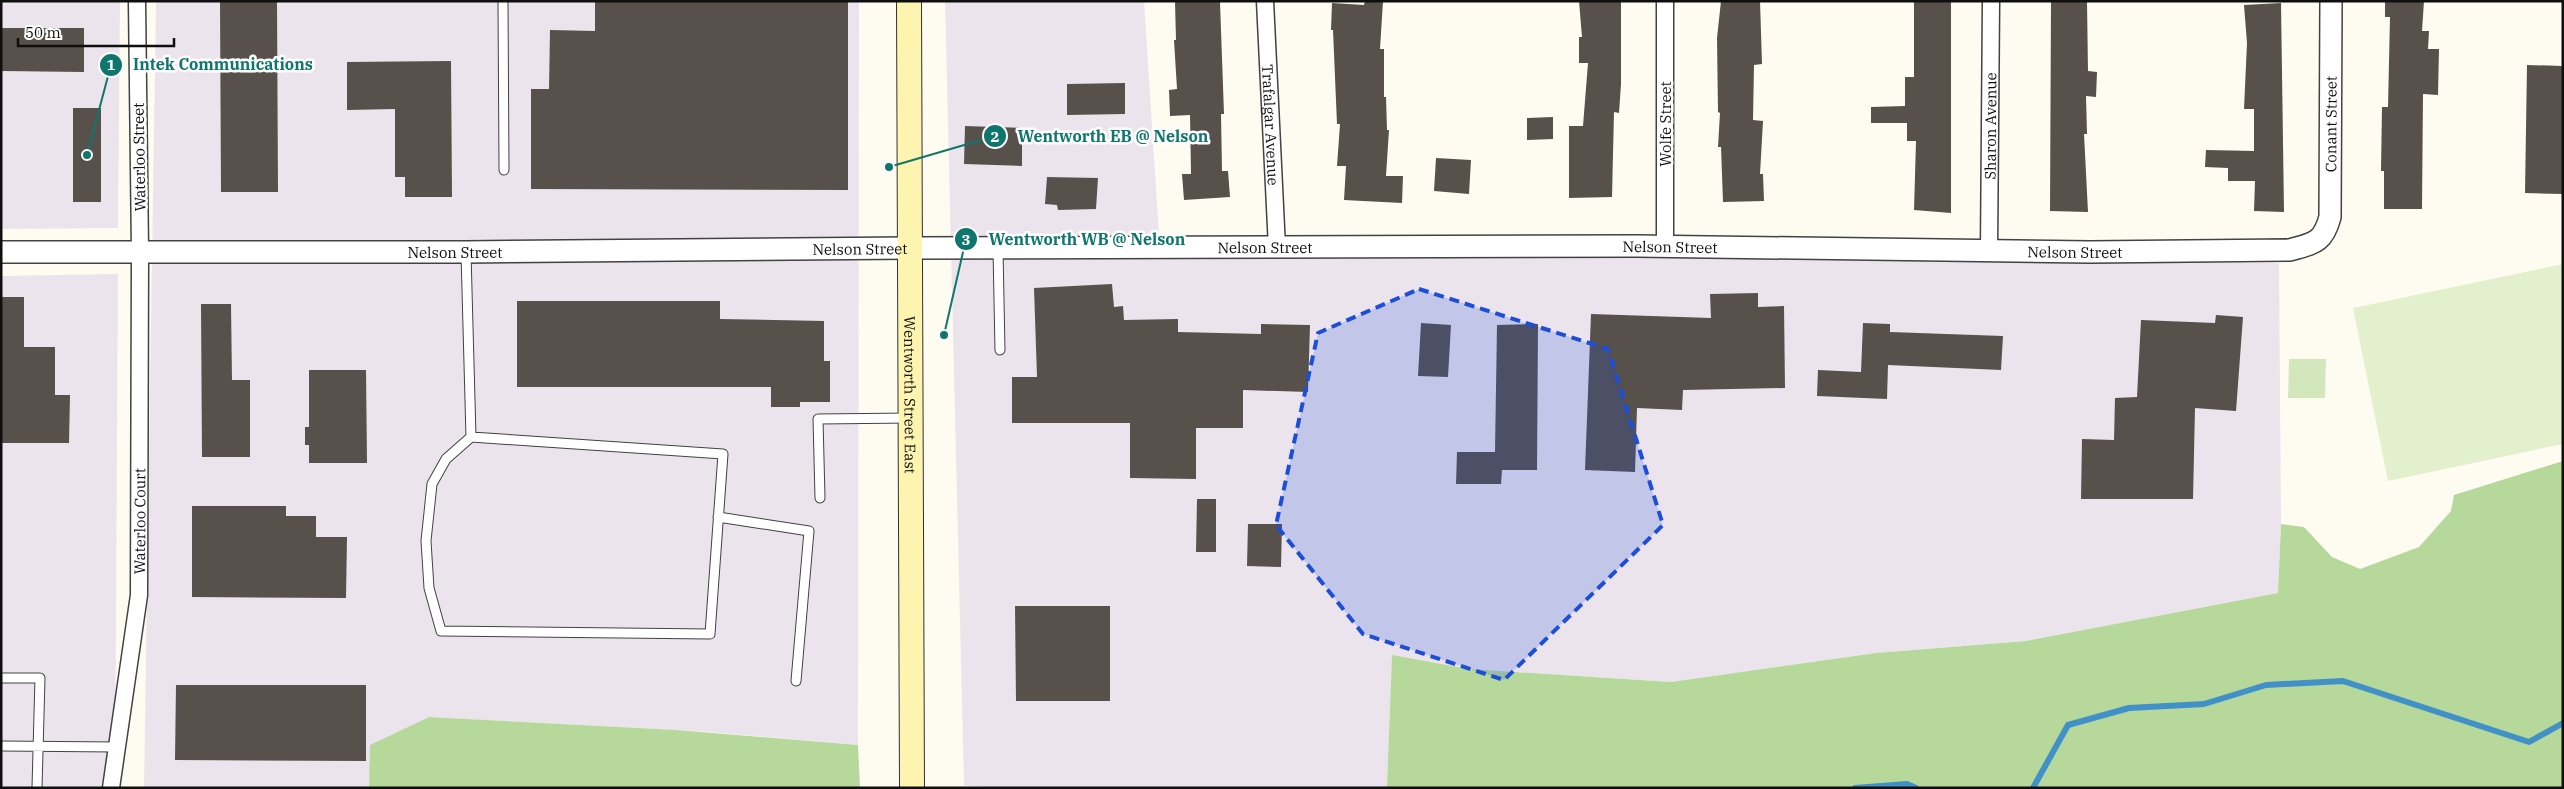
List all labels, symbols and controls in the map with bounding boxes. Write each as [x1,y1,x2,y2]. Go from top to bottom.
scale bar [18,15,174,47]
text: 50 m [25,23,61,42]
callout: Intek Communications [99,49,323,80]
text: Intek Communications [133,54,313,74]
text: 1 [106,55,116,74]
street label: Trafalgar Avenue [1259,64,1283,186]
street label: Sharon Avenue [1980,72,2000,180]
street label: Conant Street [2321,76,2340,172]
street label: Wolfe Street [1656,81,1675,167]
street label: Waterloo Street [129,102,149,212]
callout: Wentworth EB @ Nelson [982,121,1218,152]
text: Wentworth EB @ Nelson [1018,126,1209,146]
text: 2 [990,127,1000,146]
callout: Wentworth WB @ Nelson [954,224,1195,255]
text: Wentworth WB @ Nelson [989,229,1186,249]
text: 3 [961,230,971,249]
street label: Nelson Street [1622,236,1718,257]
street label: Nelson Street [1217,237,1313,257]
street label: Nelson Street [812,239,908,258]
street label: Nelson Street [407,242,503,262]
street label: Nelson Street [2027,242,2123,262]
street label: Wentworth Street East [901,316,920,474]
street label: Waterloo Court [130,468,149,574]

